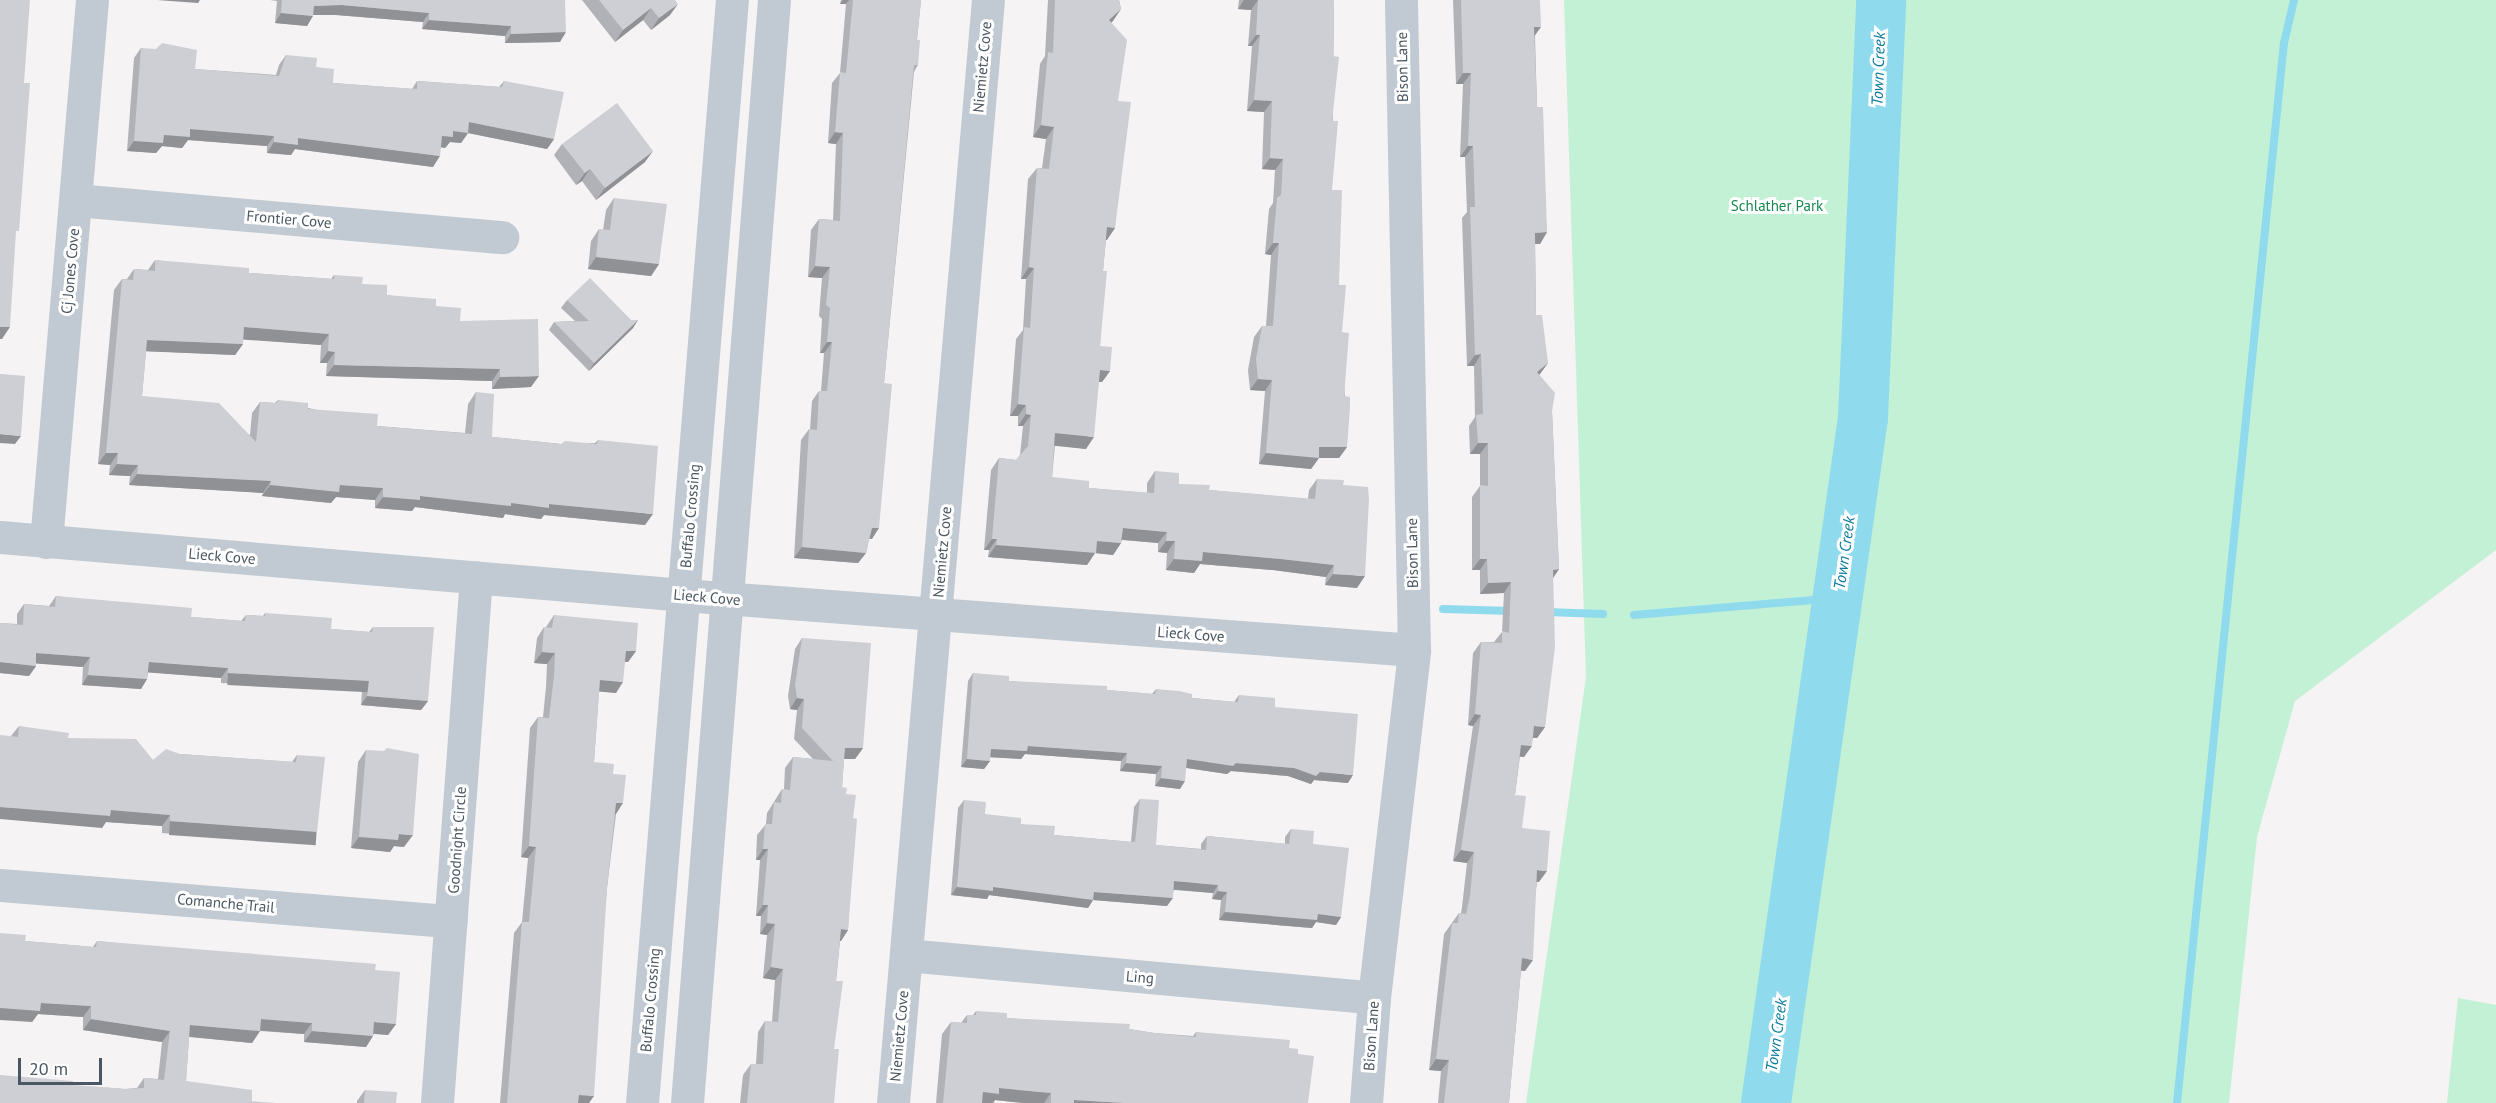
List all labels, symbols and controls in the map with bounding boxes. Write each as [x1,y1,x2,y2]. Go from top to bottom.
street label: Niemietz Cove [969,20,995,114]
street label: Bison Lane [1392,32,1412,102]
water label: Town Creek [1867,32,1889,106]
park label: Schlather Park [1731,197,1823,215]
street label: Frontier Cove [246,206,332,232]
street label: Cj Jones Cove [57,228,83,314]
street label: Buffalo Crossing [676,463,704,569]
street label: Niemietz Cove [929,505,955,599]
water label: Town Creek [1829,515,1859,591]
street label: Bison Lane [1402,518,1422,588]
street label: Lieck Cove [187,544,257,568]
street label: Lieck Cove [672,585,742,609]
street label: Lieck Cove [1157,623,1225,645]
street label: Goodnight Circle [444,786,470,894]
street label: Comanche Trail [176,890,276,916]
street label: Buffalo Crossing [636,947,664,1053]
street label: Ling [1125,967,1155,987]
street label: Niemietz Cove [886,989,912,1083]
water label: Town Creek [1761,997,1791,1073]
street label: Bison Lane [1360,1000,1382,1072]
scale bar [21,1046,105,1084]
text: 20 m [29,1057,68,1080]

